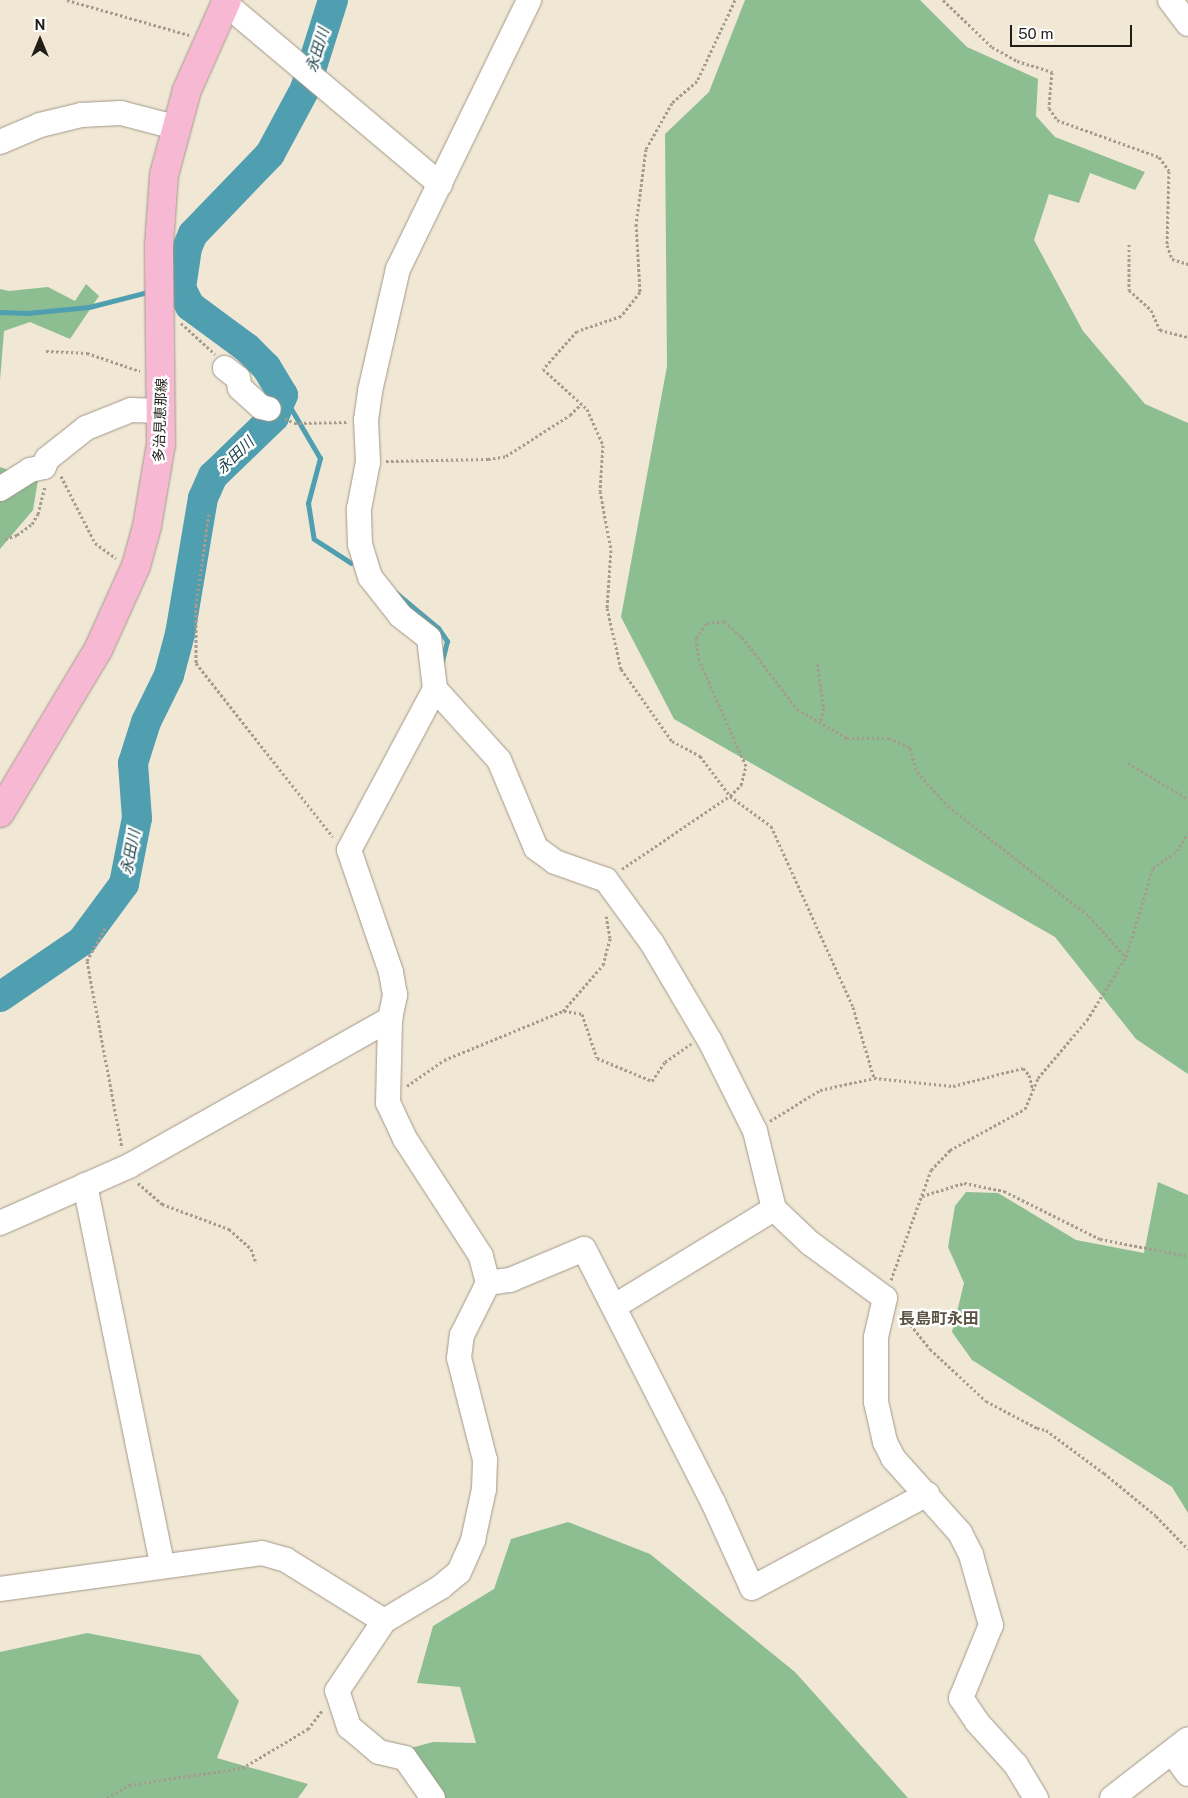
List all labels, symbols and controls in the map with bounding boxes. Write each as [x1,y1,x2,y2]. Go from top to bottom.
north arrow [15,15,65,65]
scale bar [1013,15,1136,47]
text: N [35,17,45,33]
text: 50 m [1018,25,1053,42]
water label: 永田川 [302,26,332,74]
street label: 多治見恵那線 [150,378,170,462]
water label: 永田川 [213,433,257,477]
water label: 永田川 [117,828,143,876]
district label: 長島町永田 [899,1309,979,1329]

